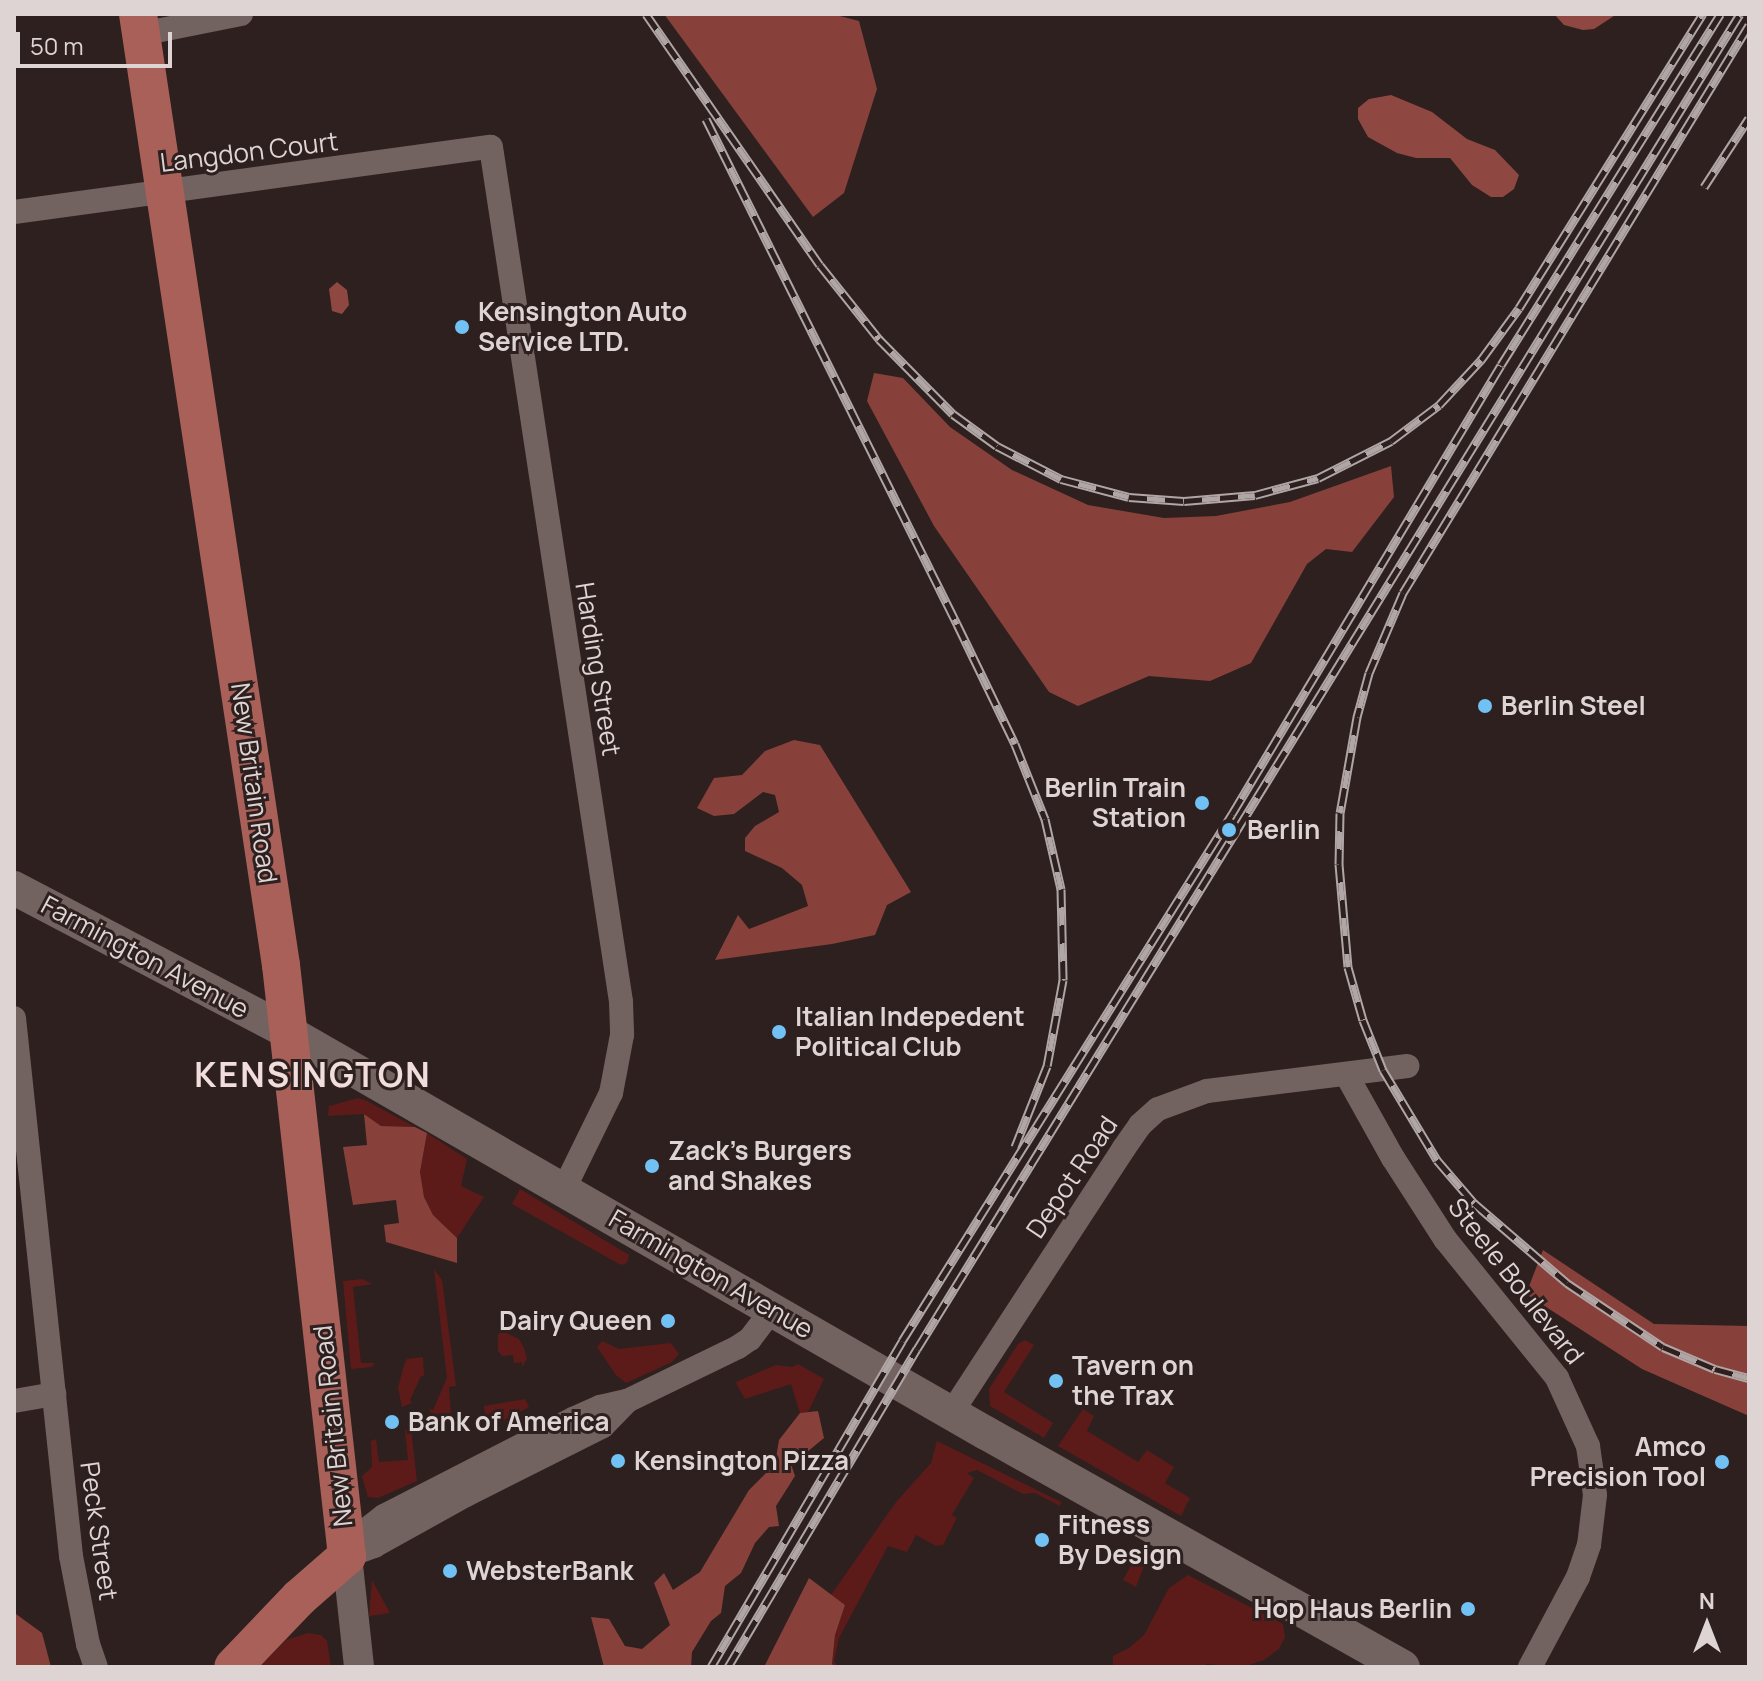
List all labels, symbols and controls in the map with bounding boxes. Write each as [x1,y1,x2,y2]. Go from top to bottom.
scale bar [20,16,176,66]
text: 50 m [30,29,84,62]
street label: Langdon Court [158,126,340,178]
place label: Kensington Auto Service LTD. [478,296,687,358]
marker: Kensington Auto Service LTD. [453,318,471,336]
street label: Harding Street [569,580,627,758]
street label: New Britain Road [224,681,284,885]
place label: Berlin Steel [1501,690,1646,722]
marker: Berlin Steel [1476,697,1494,715]
place label: Berlin Train Station [1044,772,1186,834]
marker: Berlin Train Station [1193,794,1211,812]
place label: Berlin [1247,814,1320,846]
marker: Berlin [1218,819,1240,841]
street label: Farmington Avenue [36,889,254,1025]
place label: Italian Indepedent Political Club [795,1001,1025,1062]
marker: Italian Indepedent Political Club [770,1023,788,1041]
district label: KENSINGTON [194,1055,432,1095]
street label: Depot Road [1020,1110,1124,1244]
place label: Zack's Burgers and Shakes [668,1135,851,1196]
marker: Zack's Burgers and Shakes [643,1157,661,1175]
street label: Steele Boulevard [1442,1192,1590,1370]
street label: Farmington Avenue [603,1203,819,1345]
place label: Dairy Queen [499,1305,652,1337]
marker: Dairy Queen [659,1312,677,1330]
street label: New Britain Road [307,1324,359,1528]
place label: Tavern on the Trax [1072,1350,1194,1412]
marker: Tavern on the Trax [1047,1372,1065,1390]
place label: Bank of America [408,1406,610,1438]
marker: Bank of America [383,1413,401,1431]
place label: Amco Precision Tool [1530,1431,1706,1492]
place label: Kensington Pizza [634,1445,849,1477]
marker: Kensington Pizza [609,1452,627,1470]
marker: Amco Precision Tool [1713,1453,1731,1471]
street label: Peck Street [74,1460,124,1602]
place label: Fitness By Design [1058,1509,1182,1570]
marker: Fitness By Design [1033,1531,1051,1549]
place label: WebsterBank [466,1555,633,1587]
marker: WebsterBank [441,1562,459,1580]
north arrow [1667,1585,1747,1665]
text: N [1699,1586,1715,1616]
place label: Hop Haus Berlin [1253,1593,1452,1625]
marker: Hop Haus Berlin [1459,1600,1477,1618]

